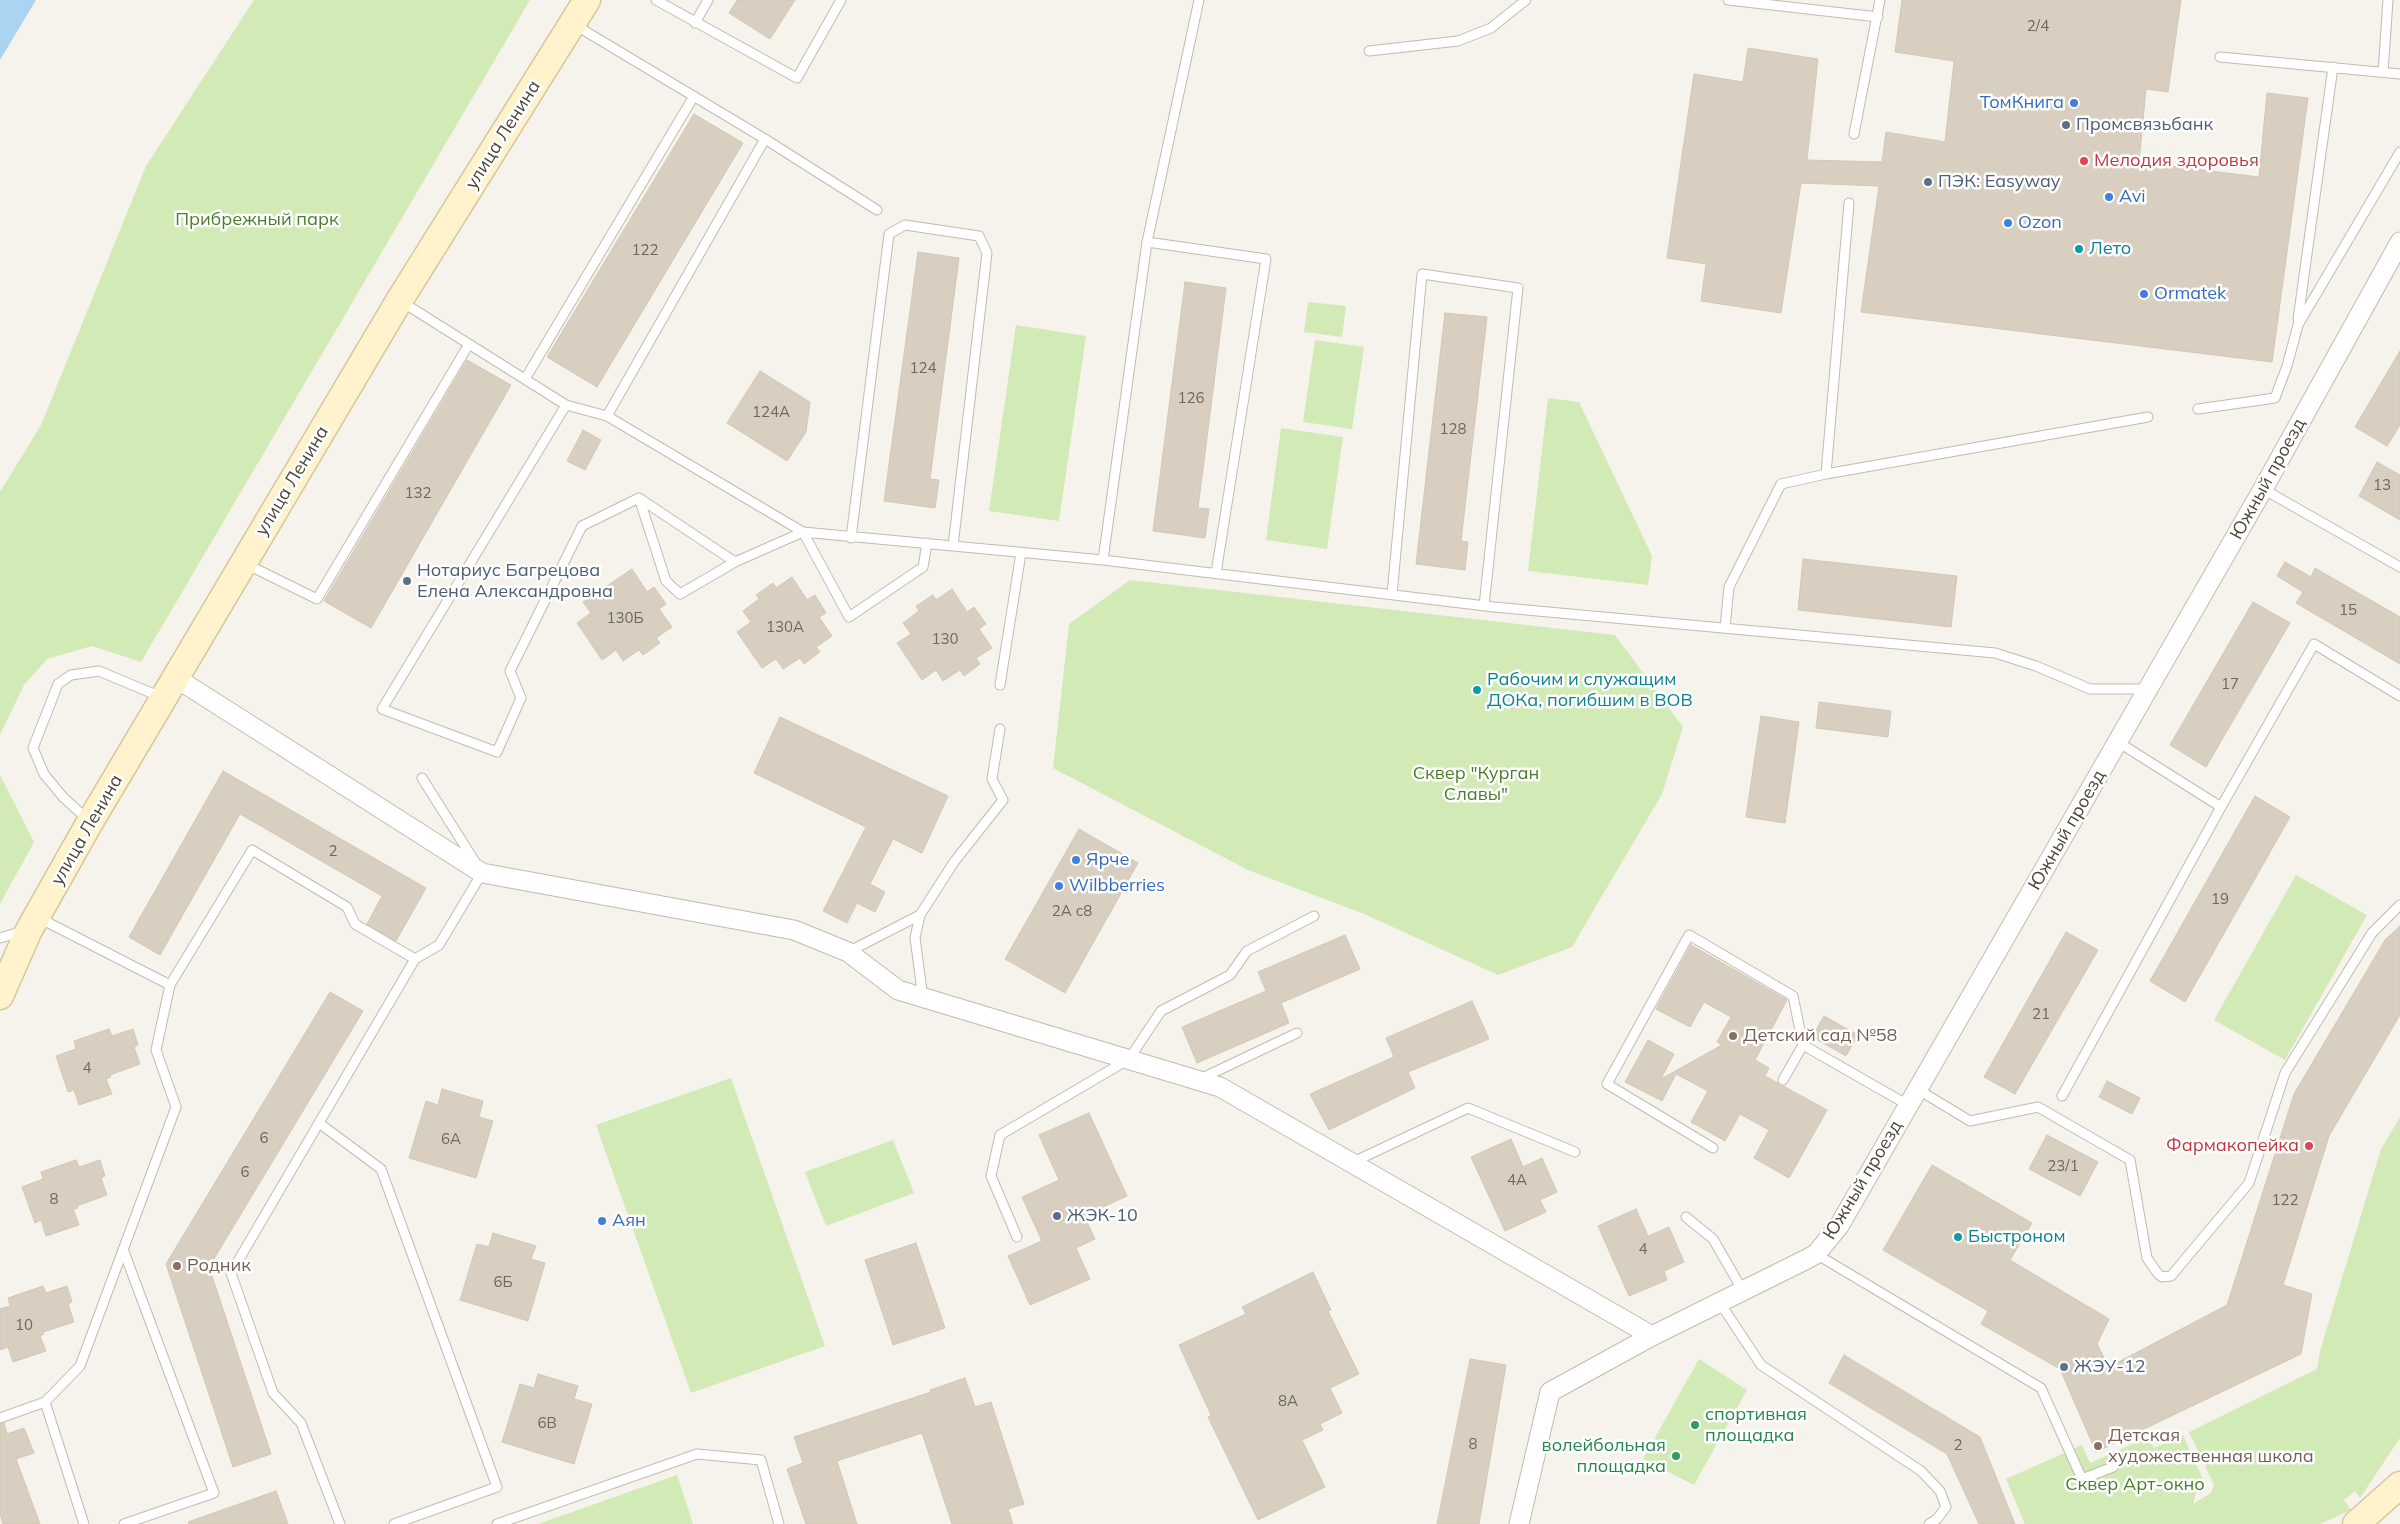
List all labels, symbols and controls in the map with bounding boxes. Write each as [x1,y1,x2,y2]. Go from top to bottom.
house number: 2/4 [2027,17,2049,35]
street label: улица Ленина [461,77,545,193]
place label: ТомКнига [1980,92,2064,114]
marker: ТомКнига [2068,97,2080,109]
place label: Промсвязьбанк [2076,114,2213,136]
marker: Промсвязьбанк [2060,119,2072,131]
place label: Мелодия здоровья [2094,150,2259,172]
marker: Мелодия здоровья [2078,155,2090,167]
place label: ПЭК: Easyway [1938,171,2060,193]
marker: ПЭК: Easyway [1922,176,1934,188]
place label: Avi [2119,186,2146,208]
marker: Avi [2103,191,2115,203]
park label: Прибрежный парк [175,209,339,231]
place label: Ozon [2018,212,2062,234]
marker: Ozon [2002,217,2014,229]
place label: Лето [2089,238,2131,260]
house number: 122 [632,241,658,259]
marker: Лето [2073,243,2085,255]
place label: Ormatek [2154,283,2226,305]
marker: Ormatek [2138,288,2150,300]
house number: 124 [910,359,936,377]
house number: 126 [1178,389,1204,407]
house number: 124А [752,403,790,421]
street label: Южный проезд [2226,415,2310,543]
house number: 128 [1440,420,1466,438]
street label: улица Ленина [251,422,333,540]
house number: 13 [2373,476,2391,494]
house number: 132 [405,484,431,502]
place label: Нотариус Багрецова Елена Александровна [417,560,613,602]
marker: Нотариус Багрецова Елена Александровна [401,575,413,587]
house number: 15 [2339,601,2357,619]
house number: 130Б [606,609,644,627]
house number: 130А [766,618,804,636]
house number: 130 [932,630,958,648]
place label: Рабочим и служащим ДОКа, погибшим в ВОВ [1487,669,1693,712]
house number: 17 [2221,675,2239,693]
marker: Рабочим и служащим ДОКа, погибшим в ВОВ [1471,684,1483,696]
park label: Сквер "Курган Славы" [1413,763,1539,806]
street label: Южный проезд [2024,766,2110,894]
street label: улица Ленина [47,771,127,889]
house number: 2 [329,842,337,860]
place label: Ярче [1086,849,1129,871]
marker: Ярче [1070,854,1082,866]
place label: Wilbberries [1069,875,1165,897]
marker: Wilbberries [1053,880,1065,892]
house number: 19 [2211,890,2229,908]
house number: 2А с8 [1052,902,1092,920]
house number: 21 [2032,1005,2050,1023]
place label: Детский сад №58 [1743,1025,1897,1047]
marker: Детский сад №58 [1727,1030,1739,1042]
house number: 4 [83,1059,91,1077]
street label: Южный проезд [1819,1116,1907,1244]
house number: 6 [260,1129,268,1147]
house number: 6А [441,1130,461,1148]
place label: Фармакопейка [2166,1135,2299,1157]
marker: Фармакопейка [2303,1140,2315,1152]
house number: 23/1 [2047,1157,2079,1175]
house number: 6 [241,1163,249,1181]
house number: 4А [1507,1171,1527,1189]
house number: 8 [50,1190,58,1208]
house number: 122 [2272,1191,2298,1209]
place label: ЖЭК-10 [1067,1205,1138,1227]
place label: Аян [612,1210,646,1232]
marker: ЖЭК-10 [1051,1210,1063,1222]
marker: Аян [596,1215,608,1227]
place label: Быстроном [1968,1226,2066,1248]
marker: Быстроном [1952,1231,1964,1243]
house number: 4 [1639,1240,1647,1258]
place label: Родник [187,1255,251,1277]
marker: Родник [171,1260,183,1272]
house number: 6Б [493,1273,513,1291]
house number: 10 [15,1316,33,1334]
place label: ЖЭУ-12 [2074,1356,2146,1378]
marker: ЖЭУ-12 [2058,1361,2070,1373]
house number: 8А [1278,1392,1298,1410]
place label: спортивная площадка [1705,1404,1807,1446]
house number: 6В [537,1414,557,1432]
marker: спортивная площадка [1689,1419,1701,1431]
place label: Детская художественная школа [2108,1425,2314,1468]
house number: 8 [1469,1435,1477,1453]
place label: волейбольная площадка [1542,1435,1666,1478]
house number: 2 [1954,1436,1962,1454]
marker: Детская художественная школа [2092,1440,2104,1452]
marker: волейбольная площадка [1670,1450,1682,1462]
park label: Сквер Арт-окно [2065,1474,2205,1496]

